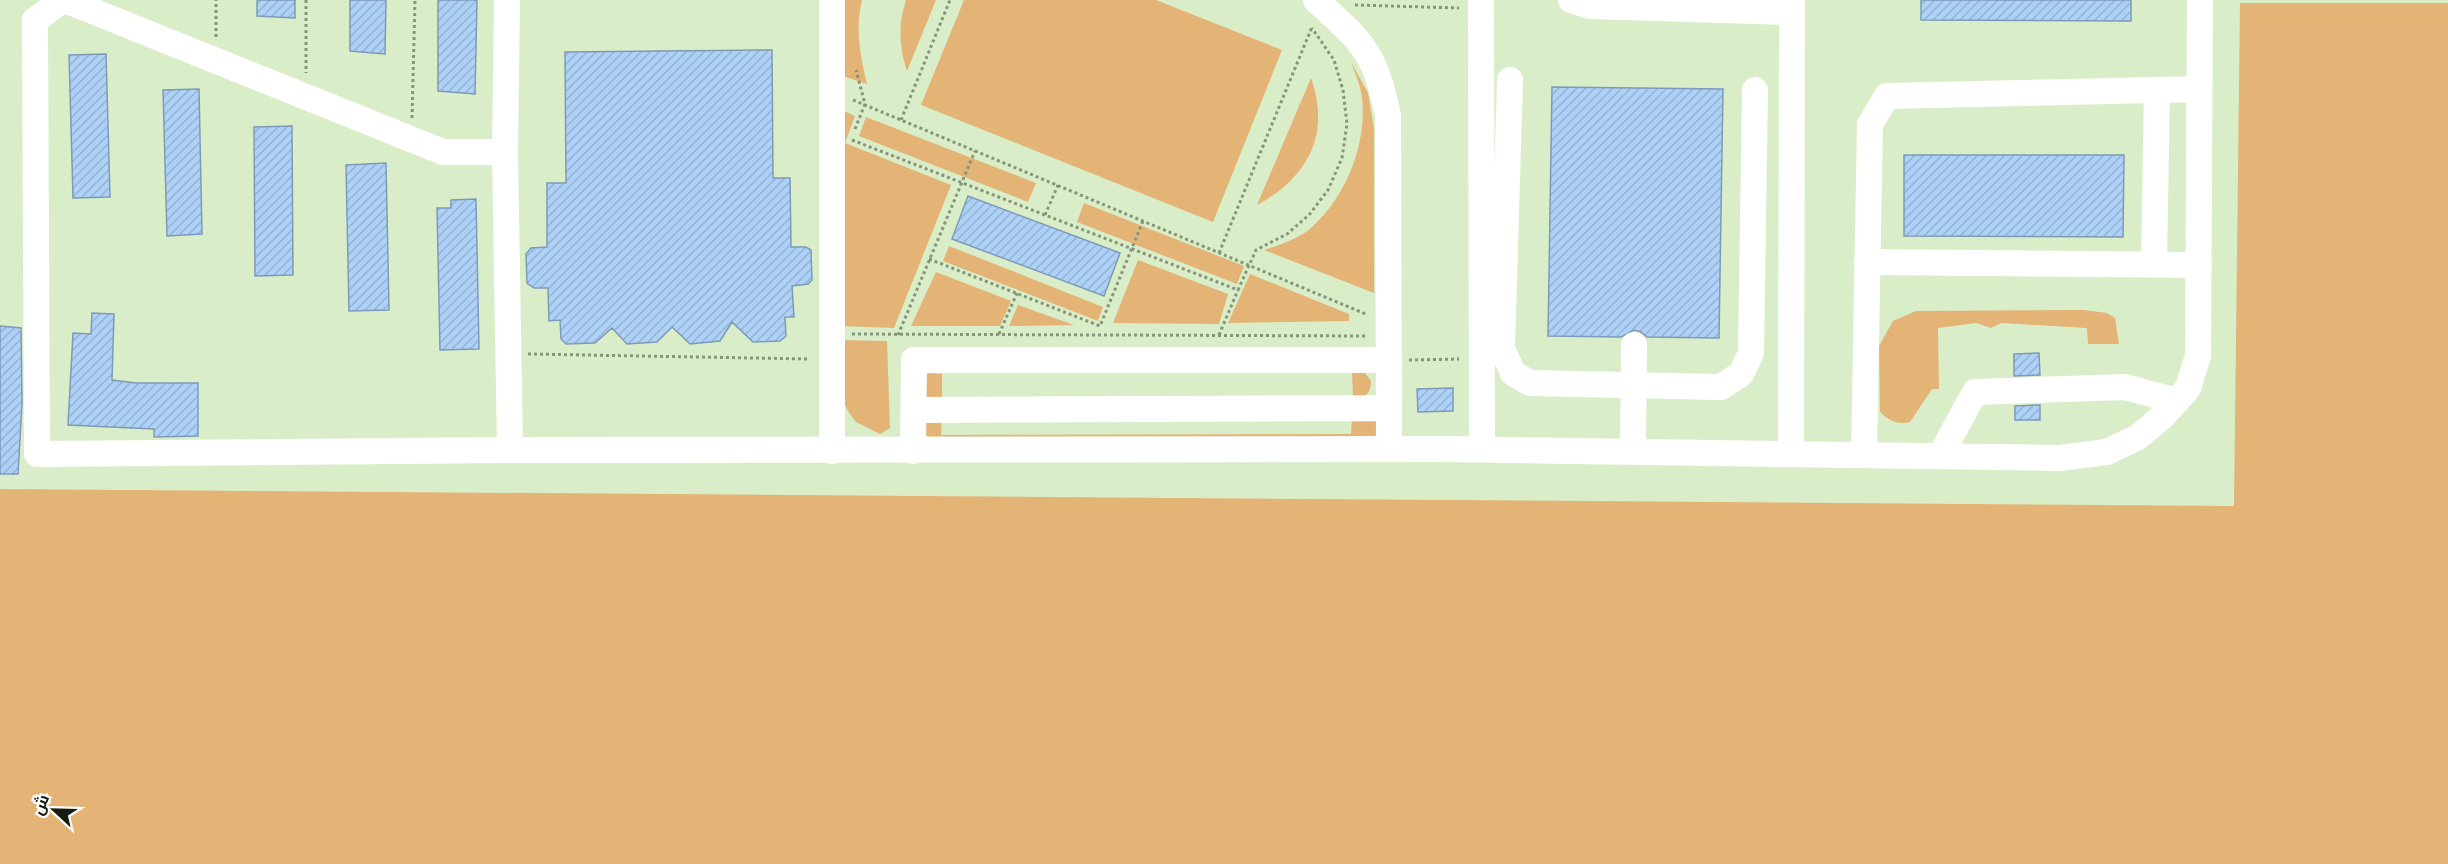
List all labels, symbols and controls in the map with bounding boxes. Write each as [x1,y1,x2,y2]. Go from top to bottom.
north arrow [24,780,84,840]
text: ش [27,791,53,818]

